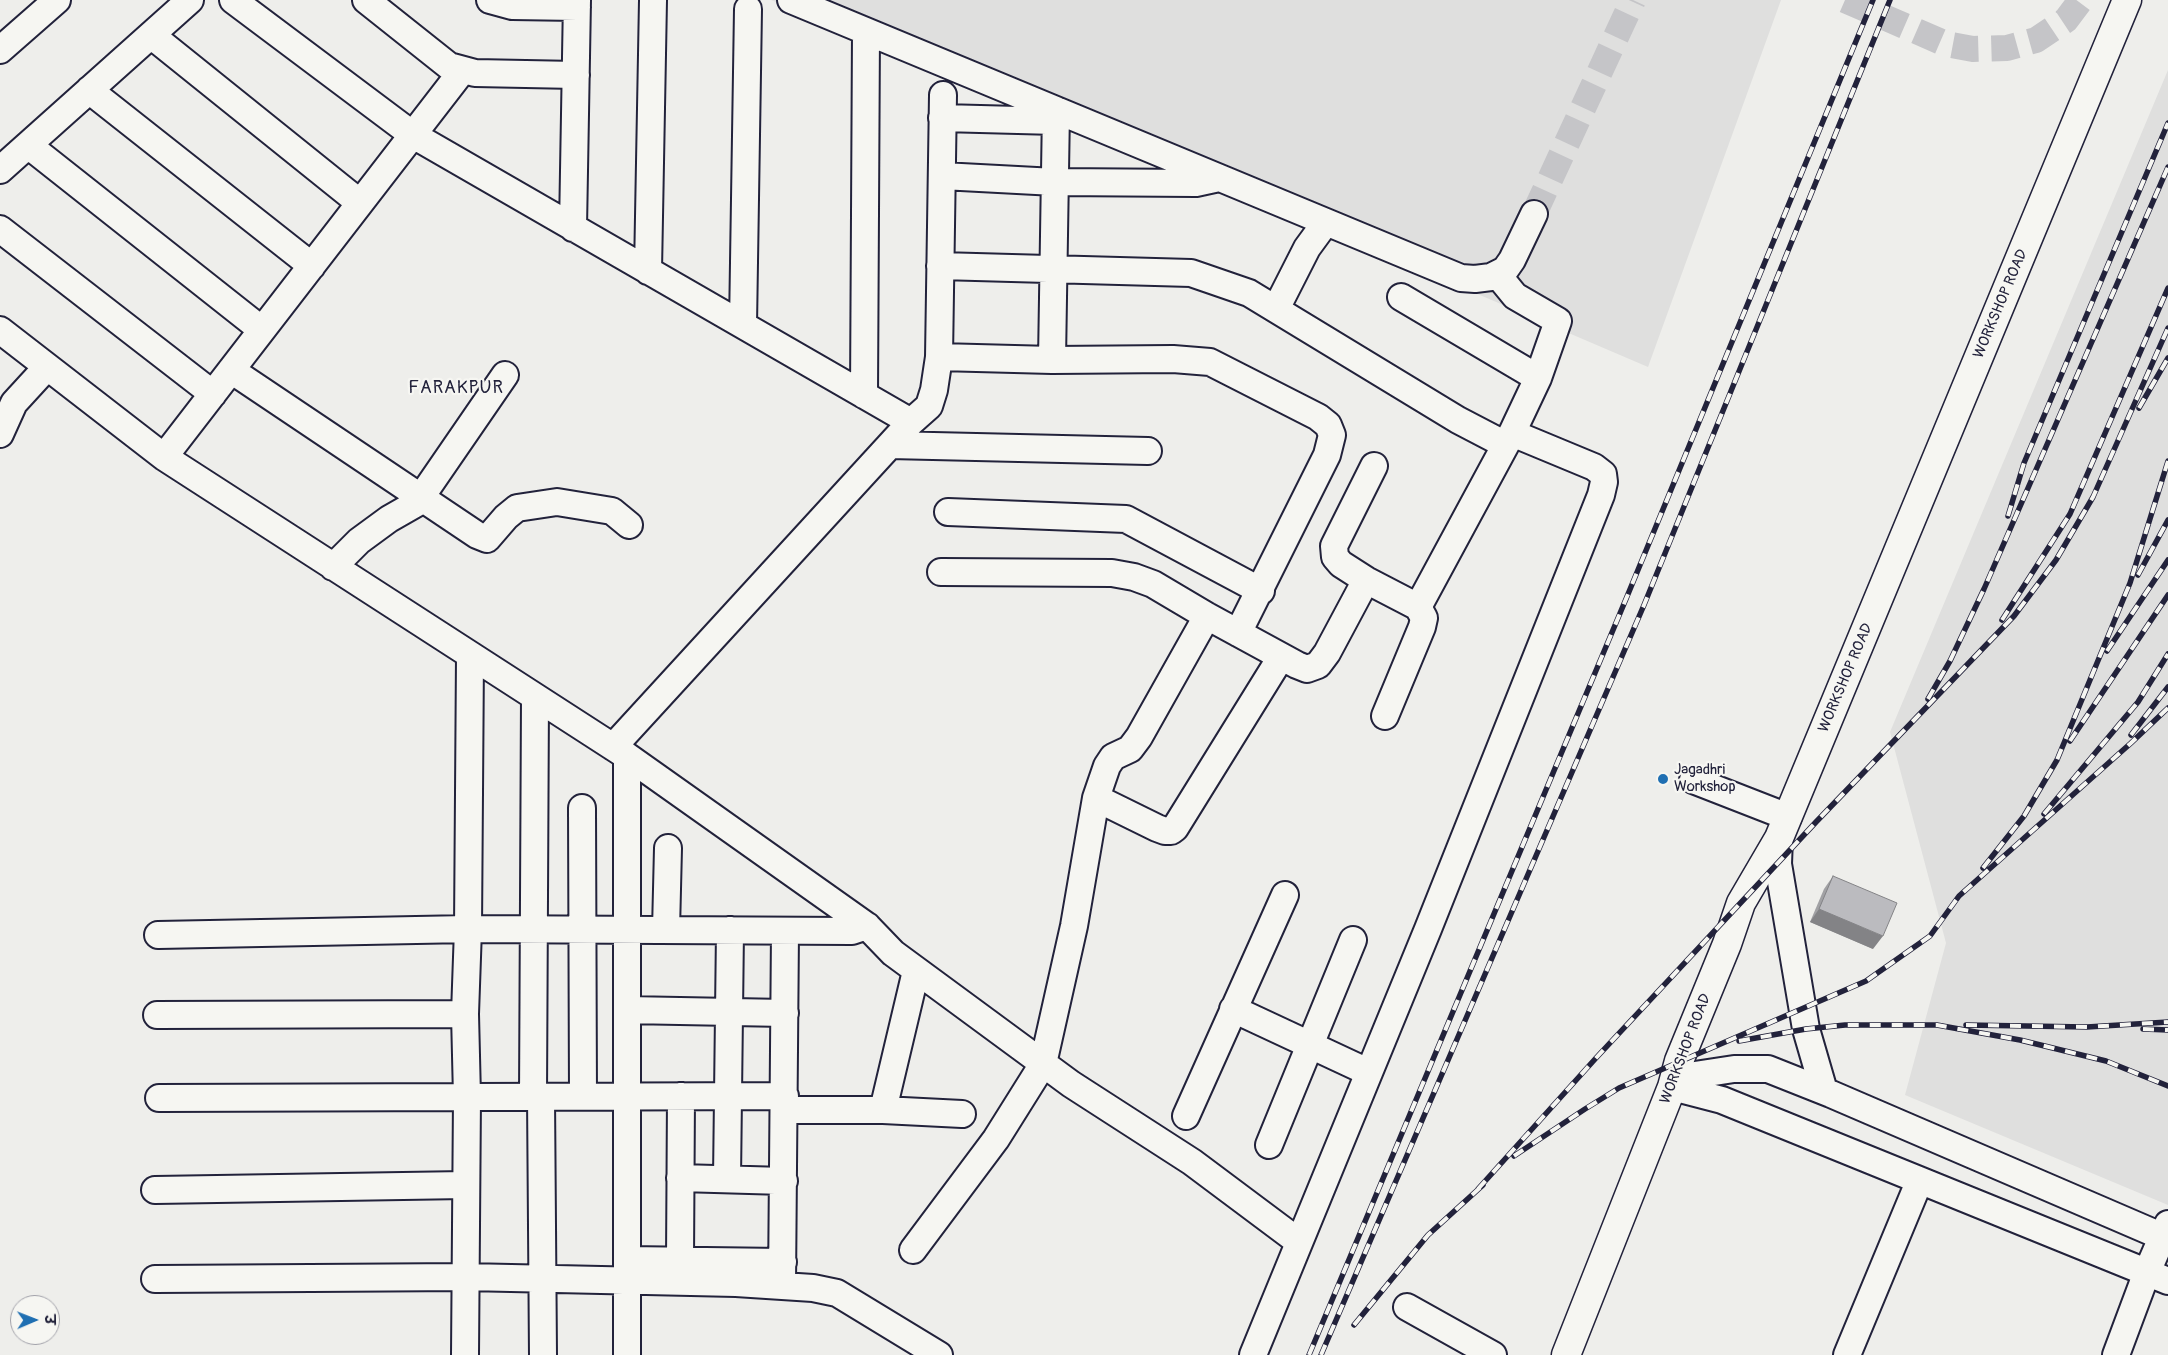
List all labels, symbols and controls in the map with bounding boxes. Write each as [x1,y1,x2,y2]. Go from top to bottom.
street label: WORKSHOP ROAD [1970,247,2032,361]
district label: FARAKPUR [407,377,505,399]
street label: WORKSHOP ROAD [1815,621,1877,735]
place label: Jagadhri Workshop [1674,761,1735,796]
marker: Jagadhri Workshop [1656,772,1670,786]
street label: WORKSHOP ROAD [1657,991,1715,1107]
north arrow [10,1295,60,1345]
text: उ [41,1315,58,1325]

